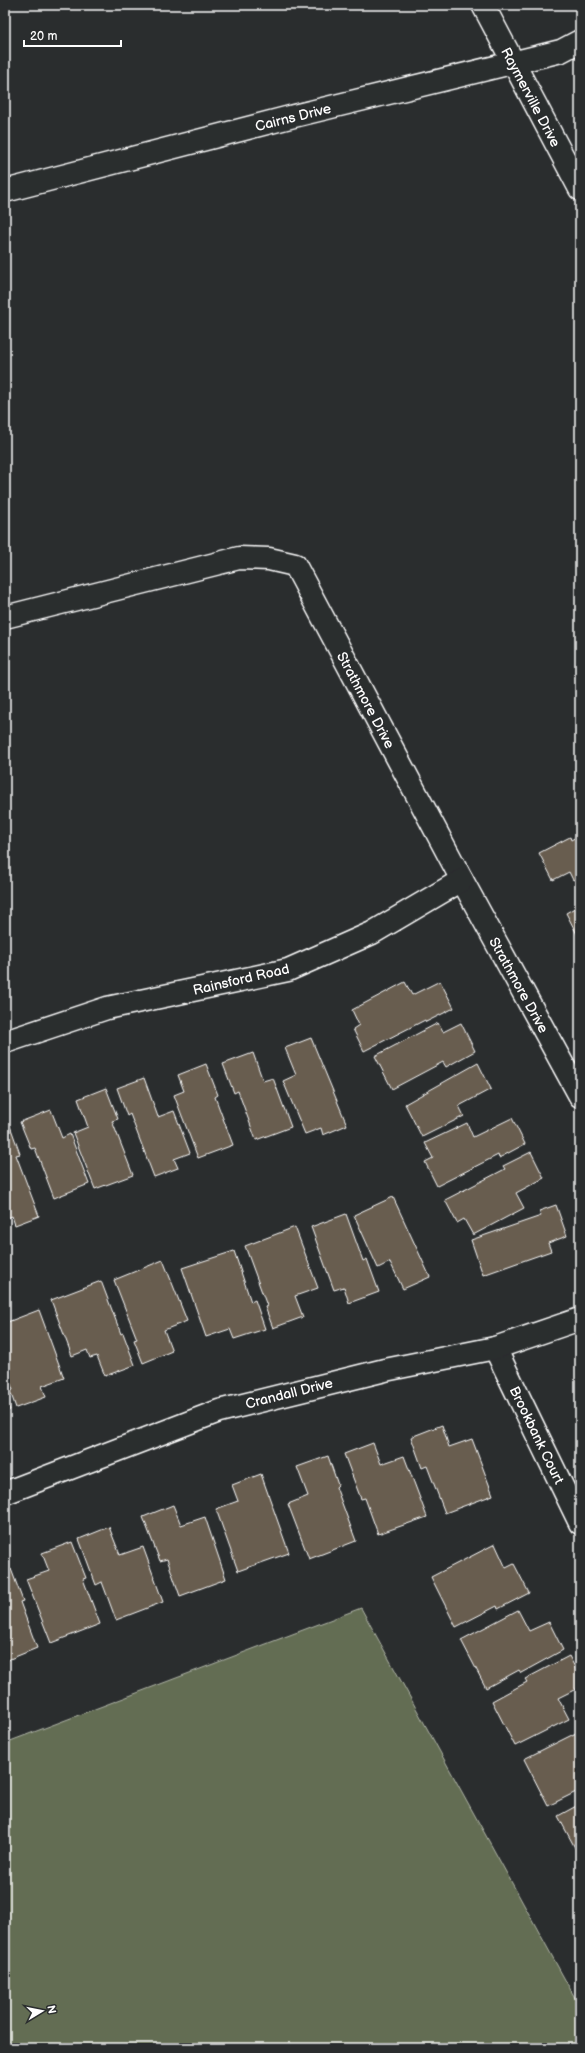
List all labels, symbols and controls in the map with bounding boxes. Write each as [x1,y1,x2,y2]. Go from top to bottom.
scale bar [24,22,121,48]
text: 20 m [30,29,57,44]
street label: Raymerville Drive [497,45,564,150]
street label: Cairns Drive [253,100,333,135]
street label: Strathmore Drive [333,649,398,751]
street label: Strathmore Drive [485,934,552,1036]
street label: Rainsford Road [191,960,291,999]
street label: Crandall Drive [244,1374,335,1413]
street label: Brookbank Court [506,1384,568,1487]
north arrow [22,1991,62,2031]
text: N [44,2004,58,2015]

